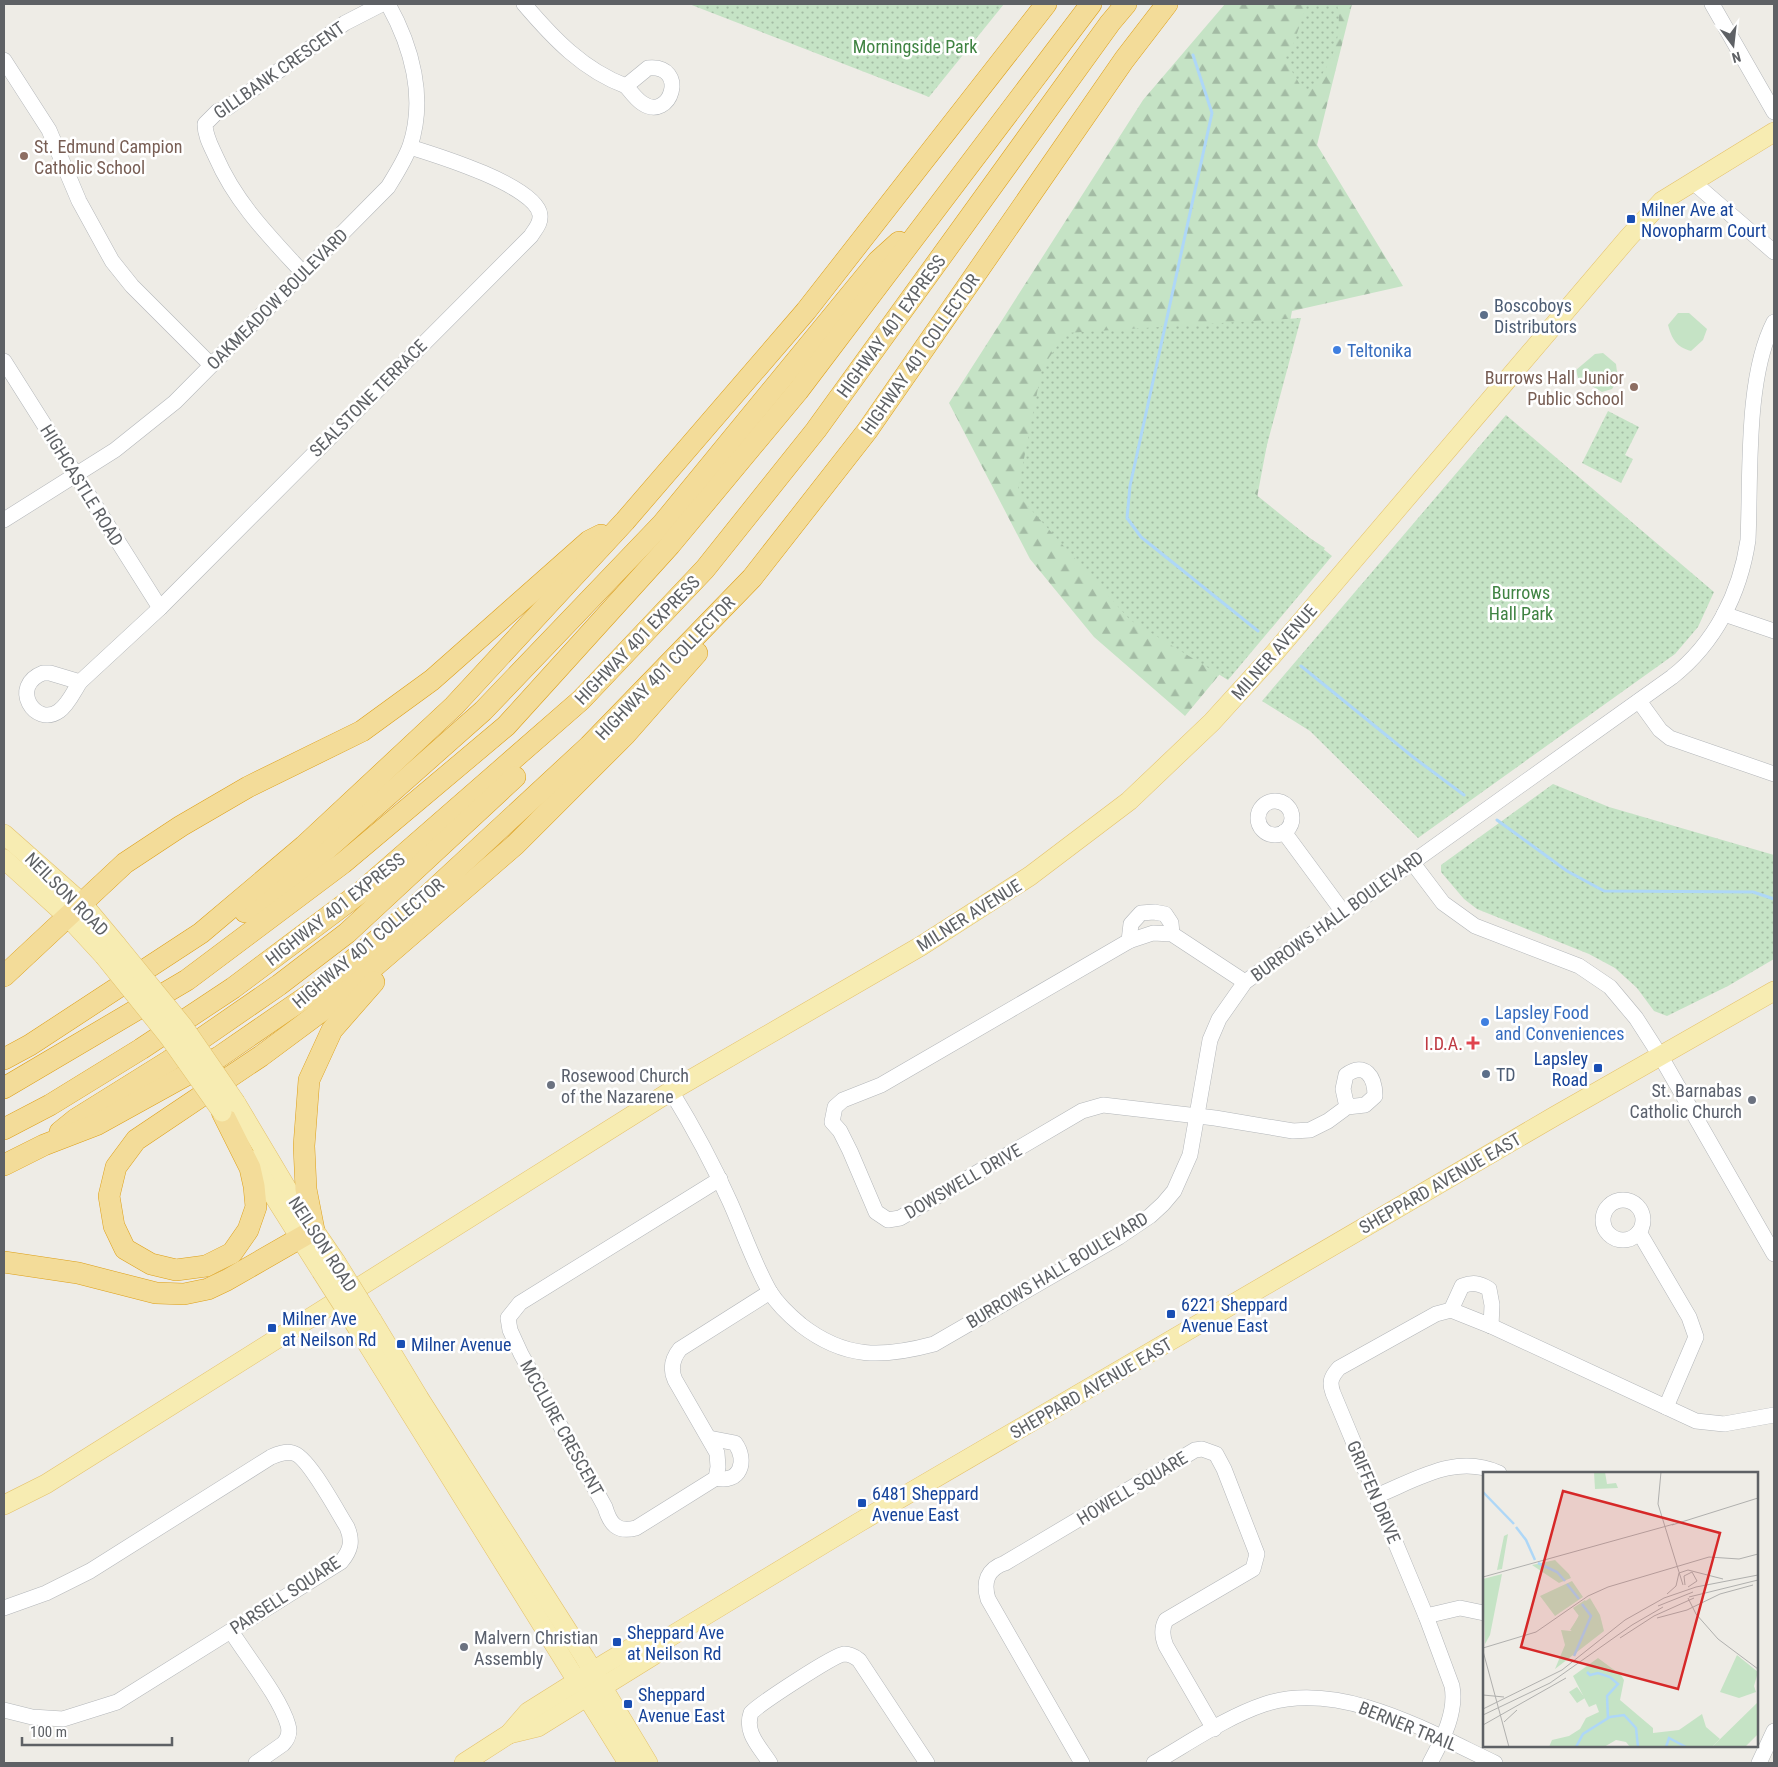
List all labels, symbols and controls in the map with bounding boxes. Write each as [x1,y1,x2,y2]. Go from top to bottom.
street label: GILLBANK CRESCENT [209,17,349,123]
north arrow [1708,20,1758,70]
park label: Morningside Park [853,36,977,57]
text: N [1730,49,1743,66]
place label: St. Edmund Campion Catholic School [34,136,182,178]
marker: St. Edmund Campion Catholic School [18,150,30,162]
place label: Milner Ave at Novopharm Court [1641,199,1766,241]
marker: Milner Ave at Novopharm Court [1625,213,1637,225]
street label: OAKMEADOW BOULEVARD [202,224,352,374]
street label: HIGHWAY 401 EXPRESS [832,251,950,401]
street label: HIGHWAY 401 COLLECTOR [857,269,984,438]
place label: Boscoboys Distributors [1494,295,1577,337]
marker: Boscoboys Distributors [1478,309,1490,321]
street label: SEALSTONE TERRACE [305,335,431,461]
place label: Teltonika [1347,340,1412,361]
marker: Teltonika [1331,344,1343,356]
place label: Burrows Hall Junior Public School [1485,367,1625,409]
marker: Burrows Hall Junior Public School [1628,381,1640,393]
street label: HIGHCASTLE ROAD [36,420,128,550]
street label: HIGHWAY 401 EXPRESS [570,571,704,709]
park label: Burrows Hall Park [1489,582,1553,624]
street label: HIGHWAY 401 COLLECTOR [591,592,739,744]
street label: MILNER AVENUE [1227,600,1321,704]
street label: BURROWS HALL BOULEVARD [1247,846,1427,986]
street label: NEILSON ROAD [21,848,113,940]
street label: HIGHWAY 401 EXPRESS [261,848,409,970]
street label: HIGHWAY 401 COLLECTOR [288,873,448,1013]
street label: MILNER AVENUE [913,874,1025,956]
place label: Lapsley Food and Conveniences [1495,1002,1624,1044]
marker: Lapsley Food and Conveniences [1479,1016,1491,1028]
place label: I.D.A. [1425,1033,1463,1054]
marker: I.D.A. [1467,1037,1479,1049]
place label: Lapsley Road [1534,1048,1588,1090]
marker: Lapsley Road [1592,1062,1604,1074]
place label: TD [1496,1064,1516,1085]
place label: Rosewood Church of the Nazarene [561,1065,689,1107]
marker: TD [1480,1068,1492,1080]
marker: Rosewood Church of the Nazarene [545,1079,557,1091]
place label: St. Barnabas Catholic Church [1629,1080,1742,1122]
marker: St. Barnabas Catholic Church [1746,1094,1758,1106]
street label: SHEPPARD AVENUE EAST [1355,1128,1525,1238]
street label: DOWSWELL DRIVE [901,1139,1025,1223]
street label: NEILSON ROAD [284,1192,362,1296]
street label: BURROWS HALL BOULEVARD [962,1207,1152,1333]
place label: 6221 Sheppard Avenue East [1181,1294,1288,1336]
place label: Milner Ave at Neilson Rd [282,1308,377,1350]
marker: 6221 Sheppard Avenue East [1165,1308,1177,1320]
marker: Milner Ave at Neilson Rd [266,1322,278,1334]
street label: SHEPPARD AVENUE EAST [1006,1333,1176,1443]
place label: Milner Avenue [411,1334,511,1355]
marker: Milner Avenue [395,1338,407,1350]
street label: MCCLURE CRESCENT [516,1356,608,1500]
street label: GRIFFEN DRIVE [1343,1437,1405,1547]
street label: HOWELL SQUARE [1073,1447,1191,1529]
inset map [1483,1472,1758,1747]
place label: 6481 Sheppard Avenue East [872,1483,979,1525]
marker: 6481 Sheppard Avenue East [856,1497,868,1509]
street label: PARSELL SQUARE [226,1552,344,1638]
place label: Sheppard Ave at Neilson Rd [627,1622,724,1664]
place label: Malvern Christian Assembly [474,1627,598,1669]
marker: Sheppard Ave at Neilson Rd [611,1636,623,1648]
marker: Malvern Christian Assembly [458,1641,470,1653]
place label: Sheppard Avenue East [638,1684,725,1726]
street label: BERNER TRAIL [1356,1697,1461,1755]
marker: Sheppard Avenue East [622,1698,634,1710]
scale bar [22,1714,172,1746]
text: 100 m [30,1723,67,1741]

